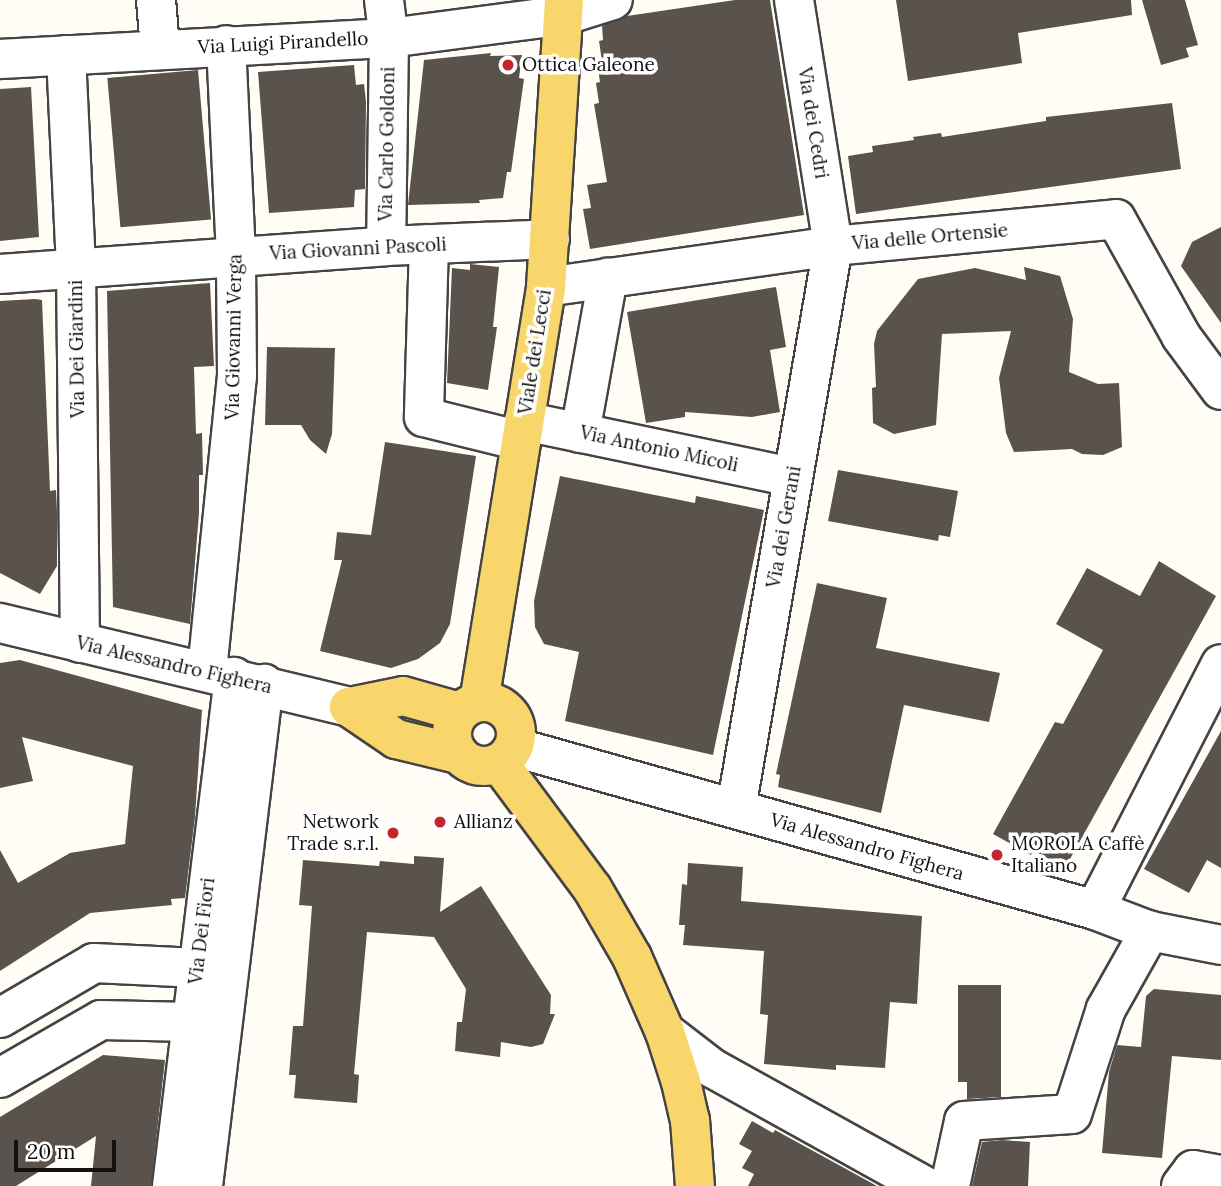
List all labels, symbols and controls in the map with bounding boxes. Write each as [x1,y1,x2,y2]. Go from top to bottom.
street label: Via Luigi Pirandello [197,27,369,59]
place label: Ottica Galeone [522,54,655,76]
marker: Ottica Galeone [500,57,516,73]
street label: Via Carlo Goldoni [374,66,400,222]
street label: Via dei Cedri [793,66,833,180]
street label: Via delle Ortensie [851,219,1009,255]
street label: Via Giovanni Pascoli [269,233,447,265]
street label: Via Giovanni Verga [221,254,247,420]
street label: Via Dei Giardini [64,280,90,418]
street label: Viale dei Lecci [514,288,556,416]
street label: Via Antonio Micoli [578,421,740,477]
street label: Via dei Gerani [762,464,806,590]
street label: Via Alessandro Fighera [74,631,274,699]
street label: Via Alessandro Fighera [768,808,966,886]
place label: Network Trade s.r.l. [287,811,379,855]
place label: Allianz [454,811,513,833]
marker: Allianz [432,814,448,830]
marker: Network Trade s.r.l. [385,825,401,841]
place label: MOROLA Caffè Italiano [1011,833,1145,877]
marker: MOROLA Caffè Italiano [989,847,1005,863]
street label: Via Dei Fiori [184,876,220,986]
scale bar [18,1126,119,1170]
text: 20 m [27,1138,76,1165]

